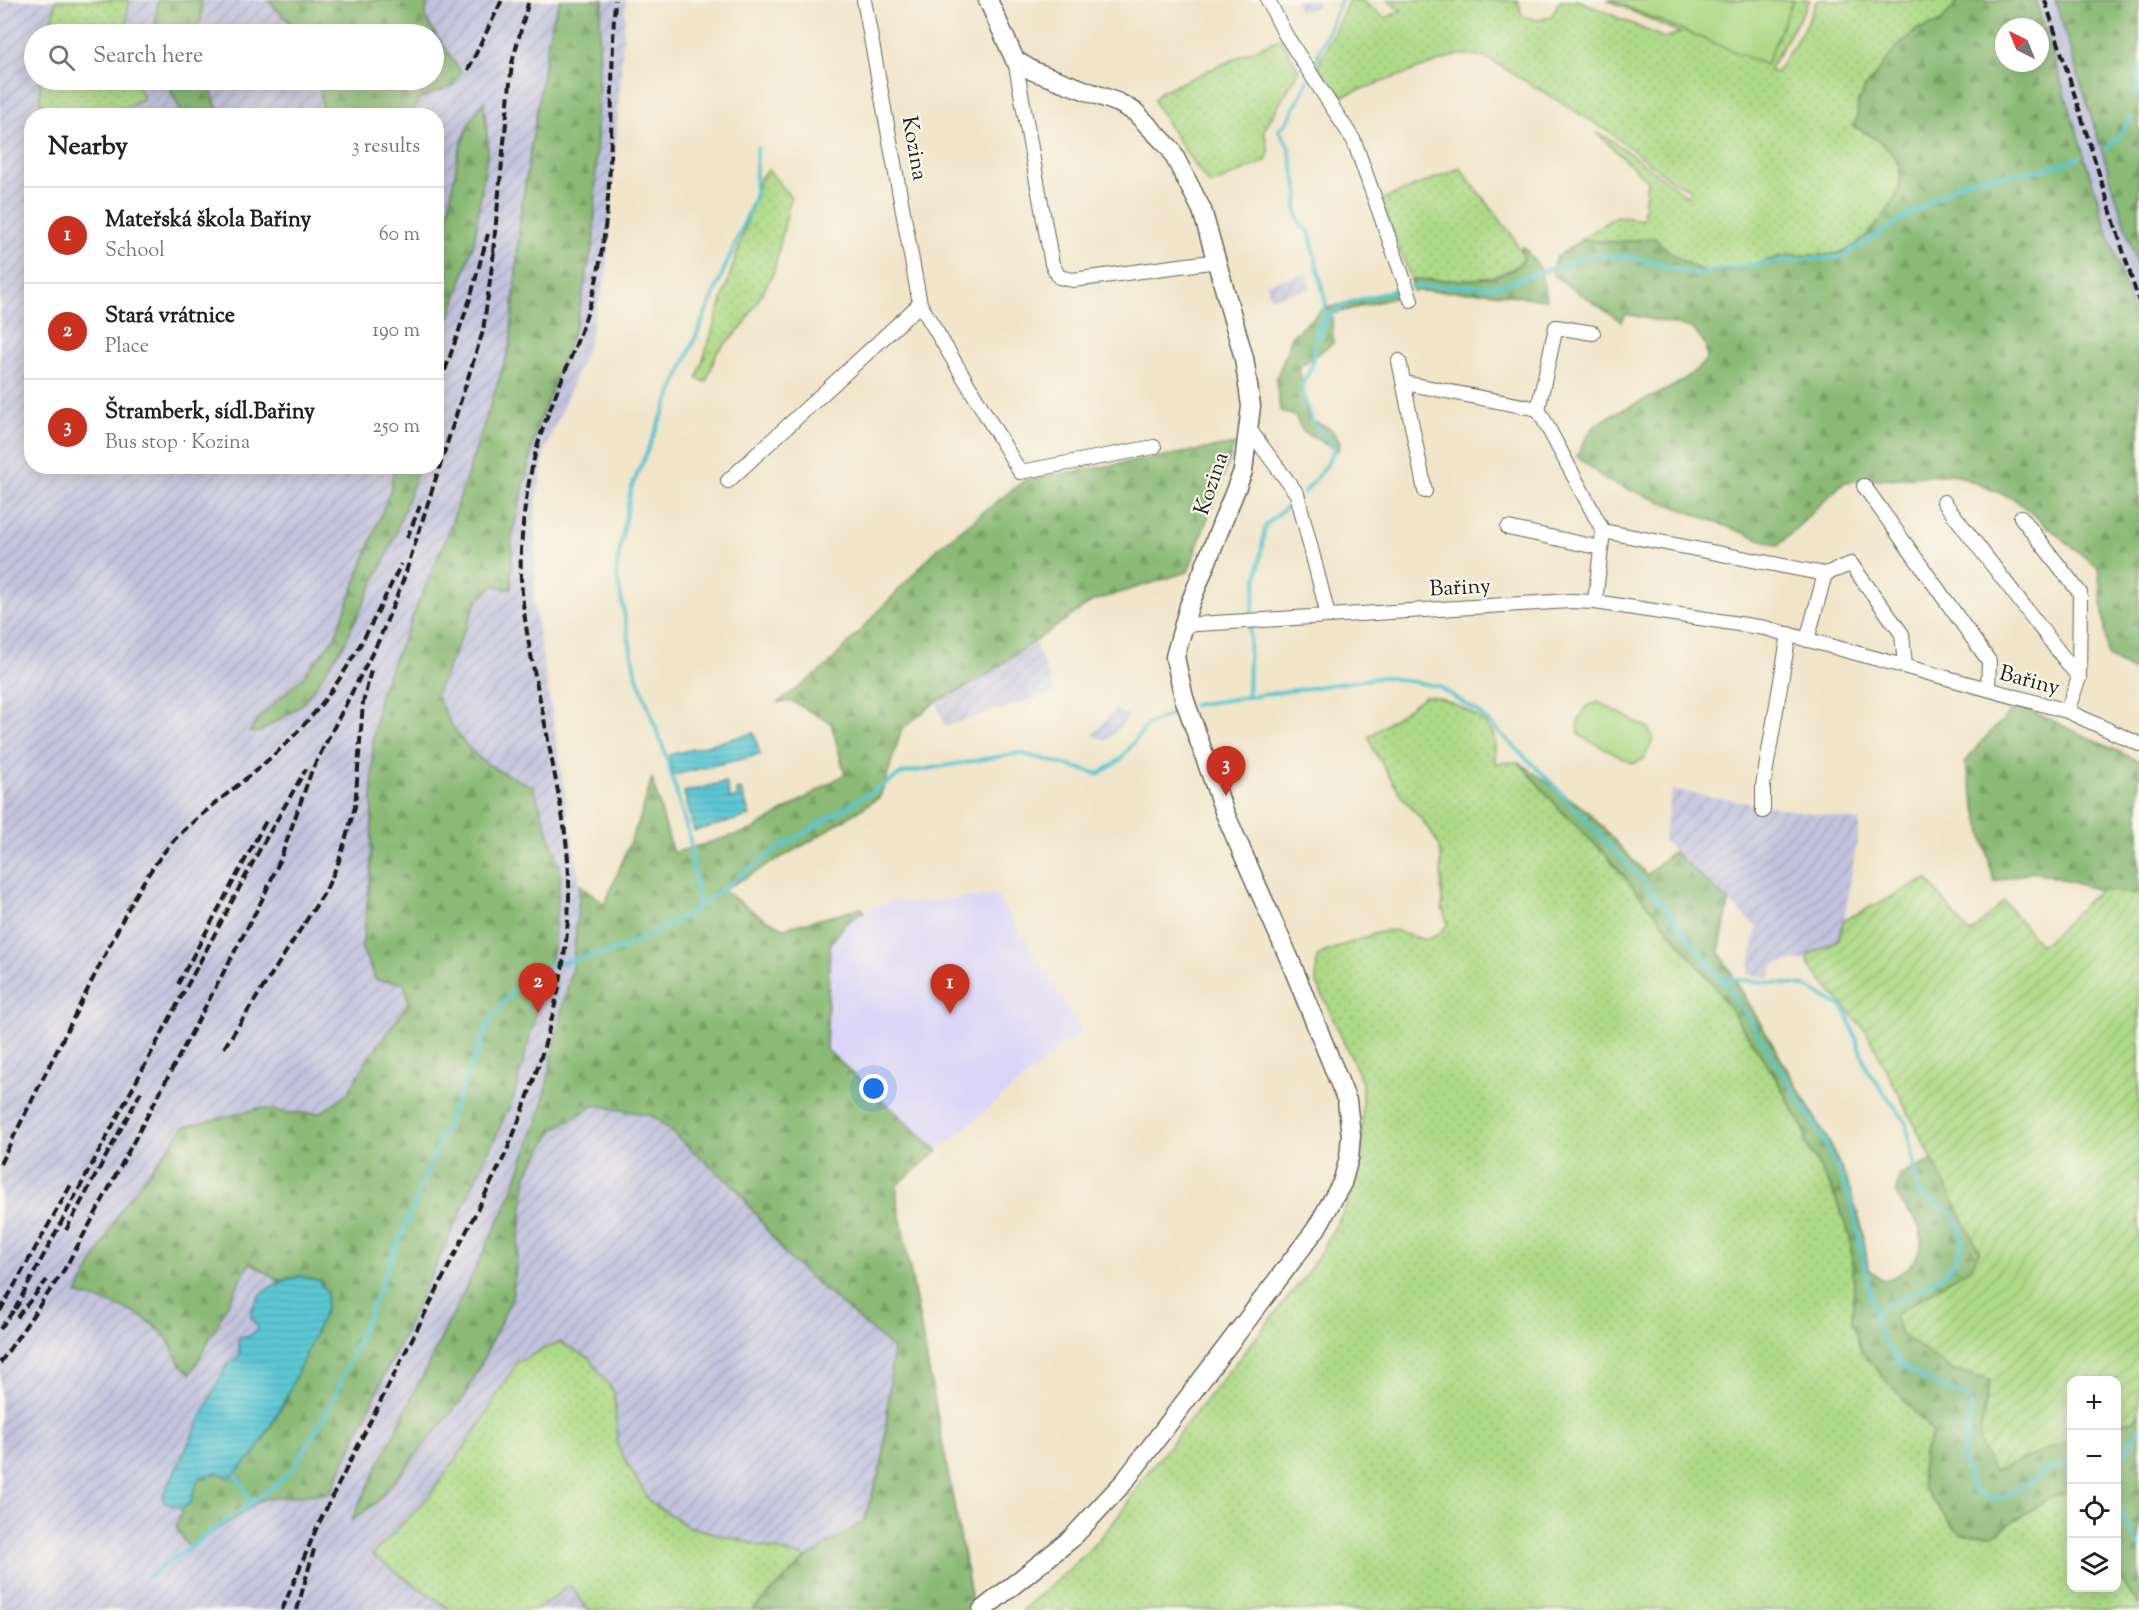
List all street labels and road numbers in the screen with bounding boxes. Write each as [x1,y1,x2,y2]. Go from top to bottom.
street label: Kozina [892,114,934,183]
street label: Kozina [1187,448,1238,520]
street label: Bařiny [1429,571,1492,607]
street label: Bařiny [1995,658,2063,705]

